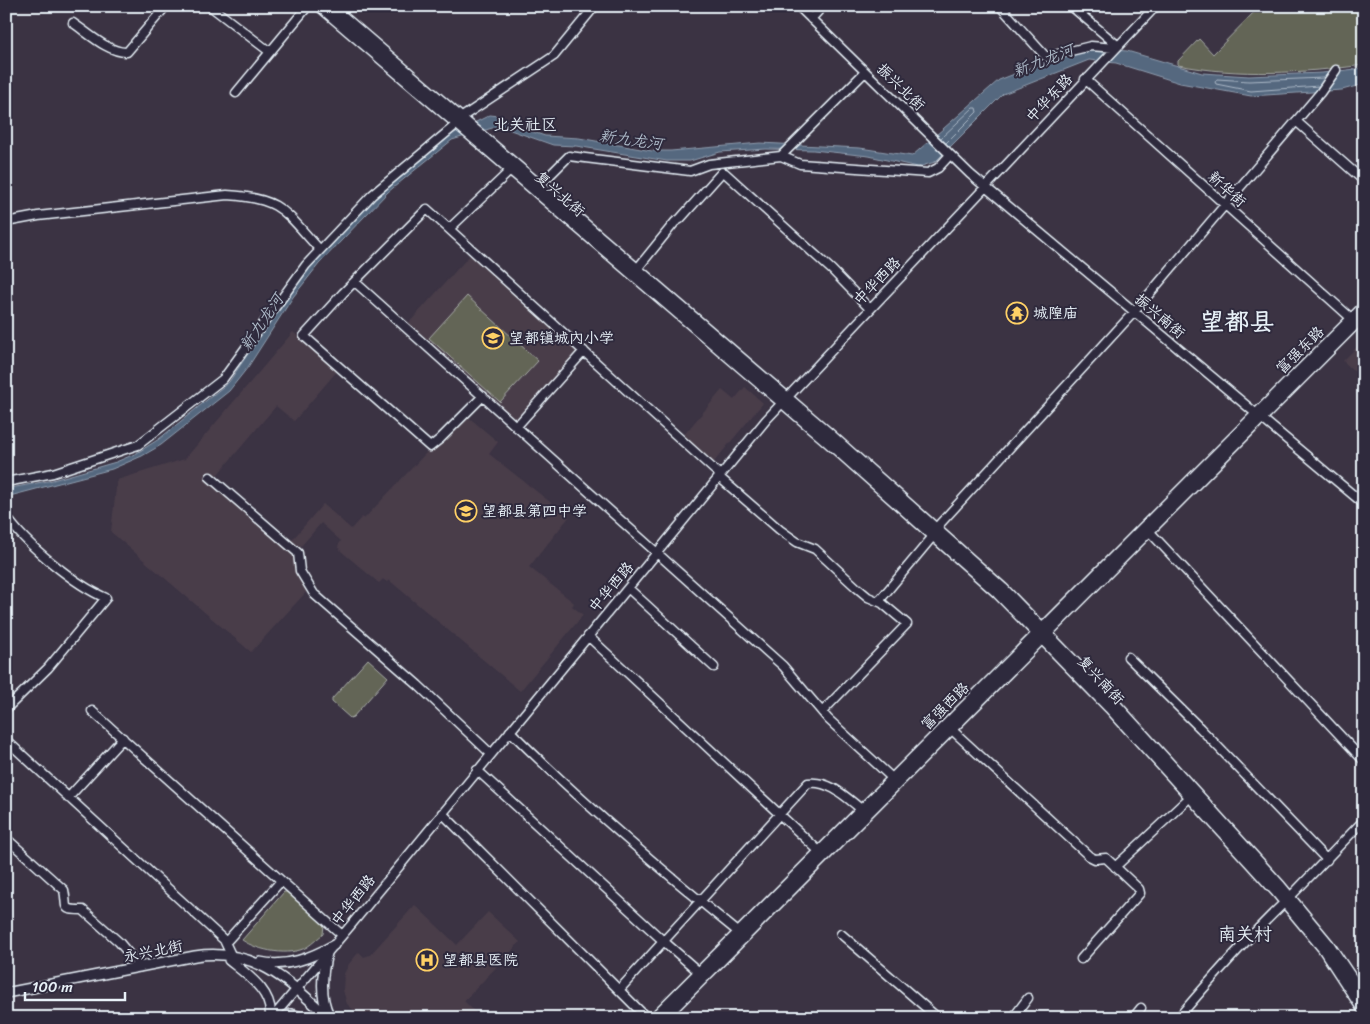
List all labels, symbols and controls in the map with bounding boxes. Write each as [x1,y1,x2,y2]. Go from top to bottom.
water label: 新九龙河 [1008,34,1081,85]
street label: 振兴北街 [870,57,932,117]
street label: 中华东路 [1019,67,1079,129]
district label: 北关社区 [493,110,557,139]
water label: 新九龙河 [597,121,668,159]
street label: 新华街 [1202,164,1252,214]
street label: 复兴北街 [529,165,591,223]
street label: 中华西路 [847,250,907,312]
water label: 新九龙河 [231,285,293,357]
street label: 振兴南街 [1129,287,1191,345]
district label: 望都县 [1199,299,1275,344]
place label: 城隍庙 [1033,300,1078,326]
temple icon: 城隍庙 [1005,301,1029,325]
street label: 富强东路 [1270,320,1330,380]
place label: 望都镇城内小学 [509,325,614,351]
school or university icon: 望都镇城内小学 [481,326,505,350]
place label: 望都县第四中学 [482,498,587,524]
school or university icon: 望都县第四中学 [454,499,478,523]
street label: 中华西路 [582,556,640,618]
street label: 复兴南街 [1071,649,1131,711]
street label: 富强西路 [915,676,975,736]
street label: 中华西路 [324,868,382,932]
district label: 南关村 [1218,918,1272,950]
street label: 永兴北街 [121,933,185,969]
place label: 望都县医院 [443,947,518,973]
hospital icon: 望都县医院 [415,948,439,972]
scale bar [25,969,125,1001]
text: 100 m [32,974,73,1000]

